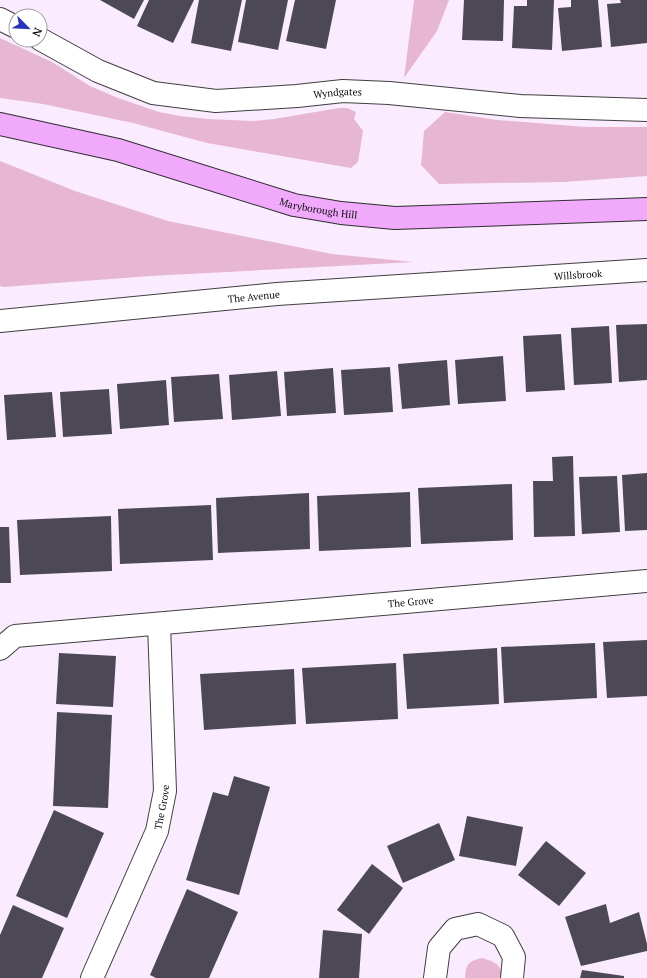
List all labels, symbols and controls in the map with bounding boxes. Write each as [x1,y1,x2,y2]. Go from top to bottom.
north arrow [8,8,48,48]
text: N [29,25,45,39]
street label: Wyndgates [313,85,362,101]
street label: Maryborough Hill [278,195,358,221]
street label: Willsbrook [554,267,603,283]
street label: The Avenue [227,288,280,306]
street label: The Grove [387,594,434,611]
street label: The Grove [151,784,172,831]

